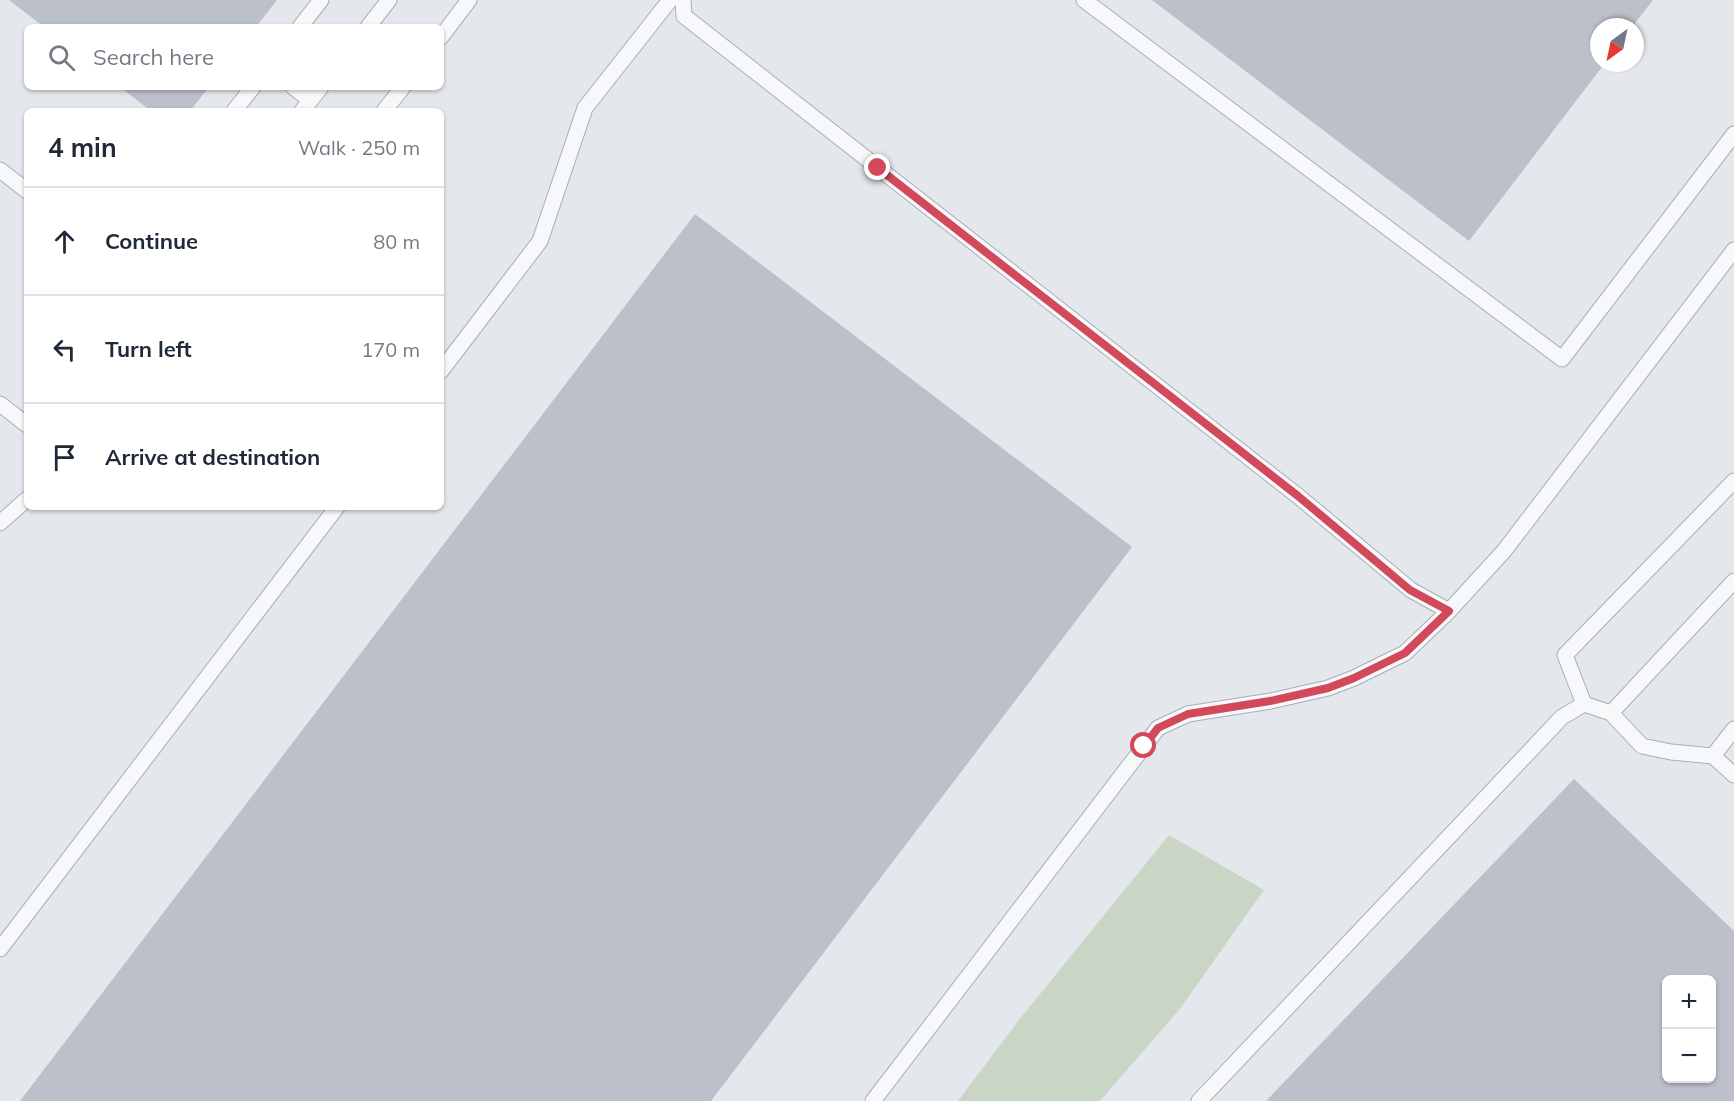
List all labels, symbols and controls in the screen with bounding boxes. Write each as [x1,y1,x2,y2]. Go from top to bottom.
north arrow [1590,18,1644,72]
search box [24,24,444,90]
icon: search [45,41,78,74]
text: Search here [93,43,214,71]
text: 4 min [48,131,117,164]
text: Walk · 250 m [298,135,420,160]
route end [864,154,890,180]
icon: ahead [48,225,81,258]
text: Continue [105,227,198,255]
text: 80 m [373,229,420,254]
icon: left [48,333,81,366]
text: Turn left [105,335,192,363]
text: 170 m [361,337,420,362]
icon: arrive [48,441,81,474]
text: Arrive at destination [105,443,320,471]
route start [1130,732,1156,758]
map controls [1662,975,1716,1083]
button: + [1662,975,1716,1029]
button: − [1662,1029,1716,1083]

